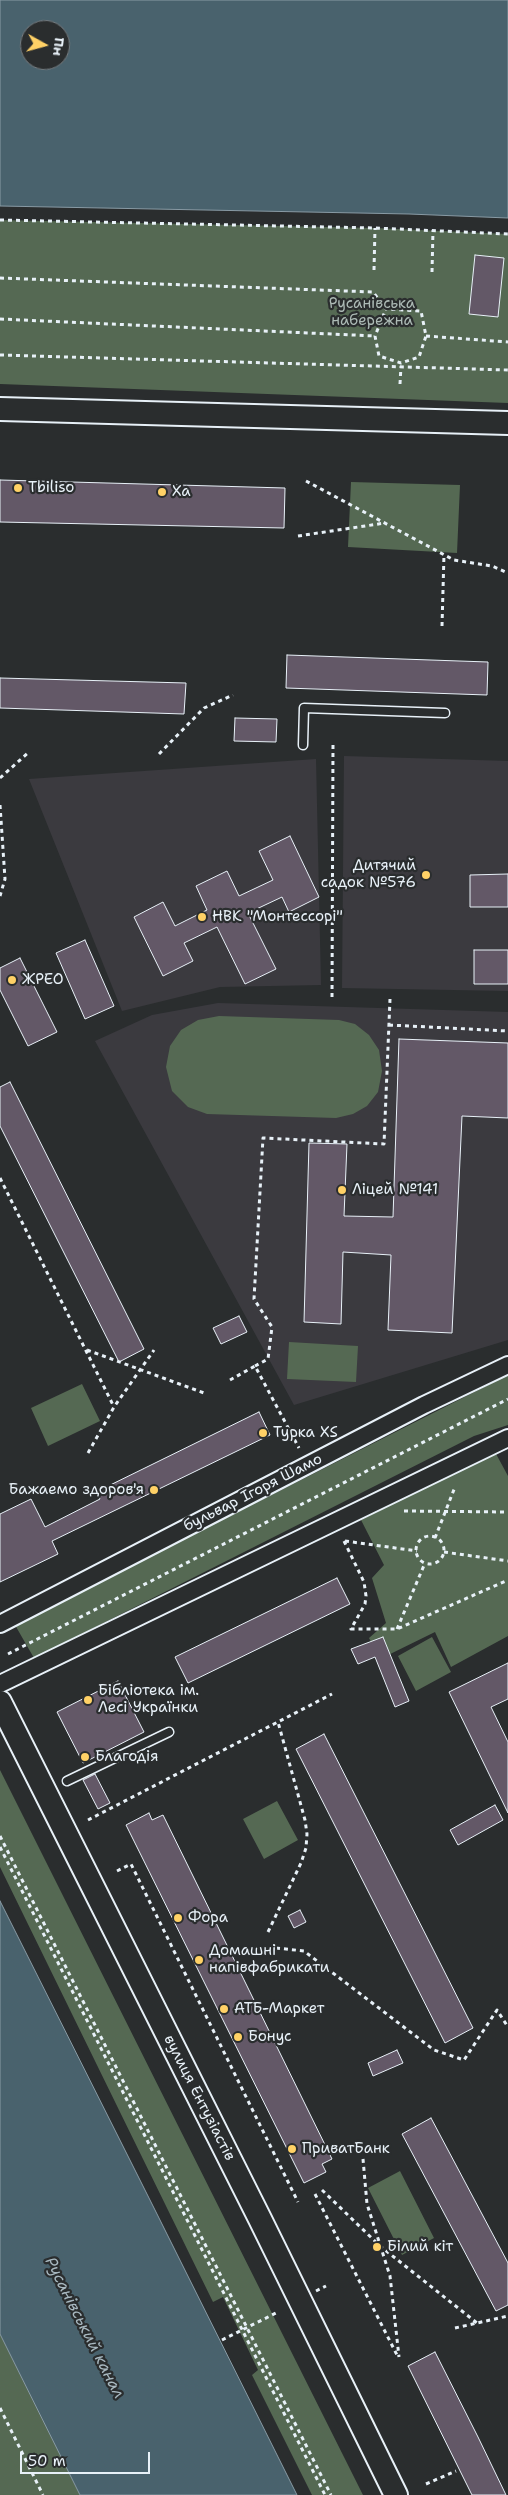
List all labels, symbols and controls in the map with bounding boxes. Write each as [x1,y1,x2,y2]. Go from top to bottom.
north arrow [20,20,70,70]
text: Пн [49,36,69,57]
park label: Русанівська набережна [329,295,415,330]
place label: Tbiliso [28,479,74,497]
marker: Tbiliso [12,482,24,494]
place label: Ха [172,483,191,501]
marker: Ха [156,486,168,498]
place label: Дитячий садок №576 [321,857,416,892]
marker: Дитячий садок №576 [420,869,432,881]
place label: НВК "Монтессорі" [212,908,343,926]
marker: НВК "Монтессорі" [196,911,208,923]
place label: ЖРЕО [22,971,63,989]
marker: ЖРЕО [6,974,18,986]
place label: Ліцей №141 [352,1181,438,1199]
marker: Ліцей №141 [336,1184,348,1196]
place label: Турка XS [273,1424,338,1442]
marker: Турка XS [257,1427,269,1439]
street label: бульвар Ігоря Шамо [181,1450,325,1536]
place label: Бажаемо здоров'я [9,1481,144,1499]
marker: Бажаемо здоров'я [148,1484,160,1496]
place label: Бібліотека ім. Лесі Українки [98,1682,199,1717]
marker: Бібліотека ім. Лесі Українки [82,1694,94,1706]
place label: Благодія [95,1748,158,1766]
marker: Благодія [79,1751,91,1763]
place label: Фора [188,1909,228,1927]
marker: Фора [172,1912,184,1924]
place label: Домашні напівфабрикати [209,1942,330,1977]
marker: Домашні напівфабрикати [193,1954,205,1966]
place label: АТБ-Маркет [234,2000,324,2018]
marker: АТБ-Маркет [218,2003,230,2015]
place label: Бонус [248,2028,292,2046]
marker: Бонус [232,2031,244,2043]
street label: вулиця Ентузіастів [159,2032,239,2164]
place label: ПриватБанк [302,2140,390,2158]
marker: ПриватБанк [286,2143,298,2155]
place label: Білий кіт [387,2238,453,2256]
marker: Білий кіт [371,2241,383,2253]
water label: Русанівський канал [40,2254,128,2402]
scale bar [22,2442,152,2474]
text: 50 m [28,2451,66,2471]

